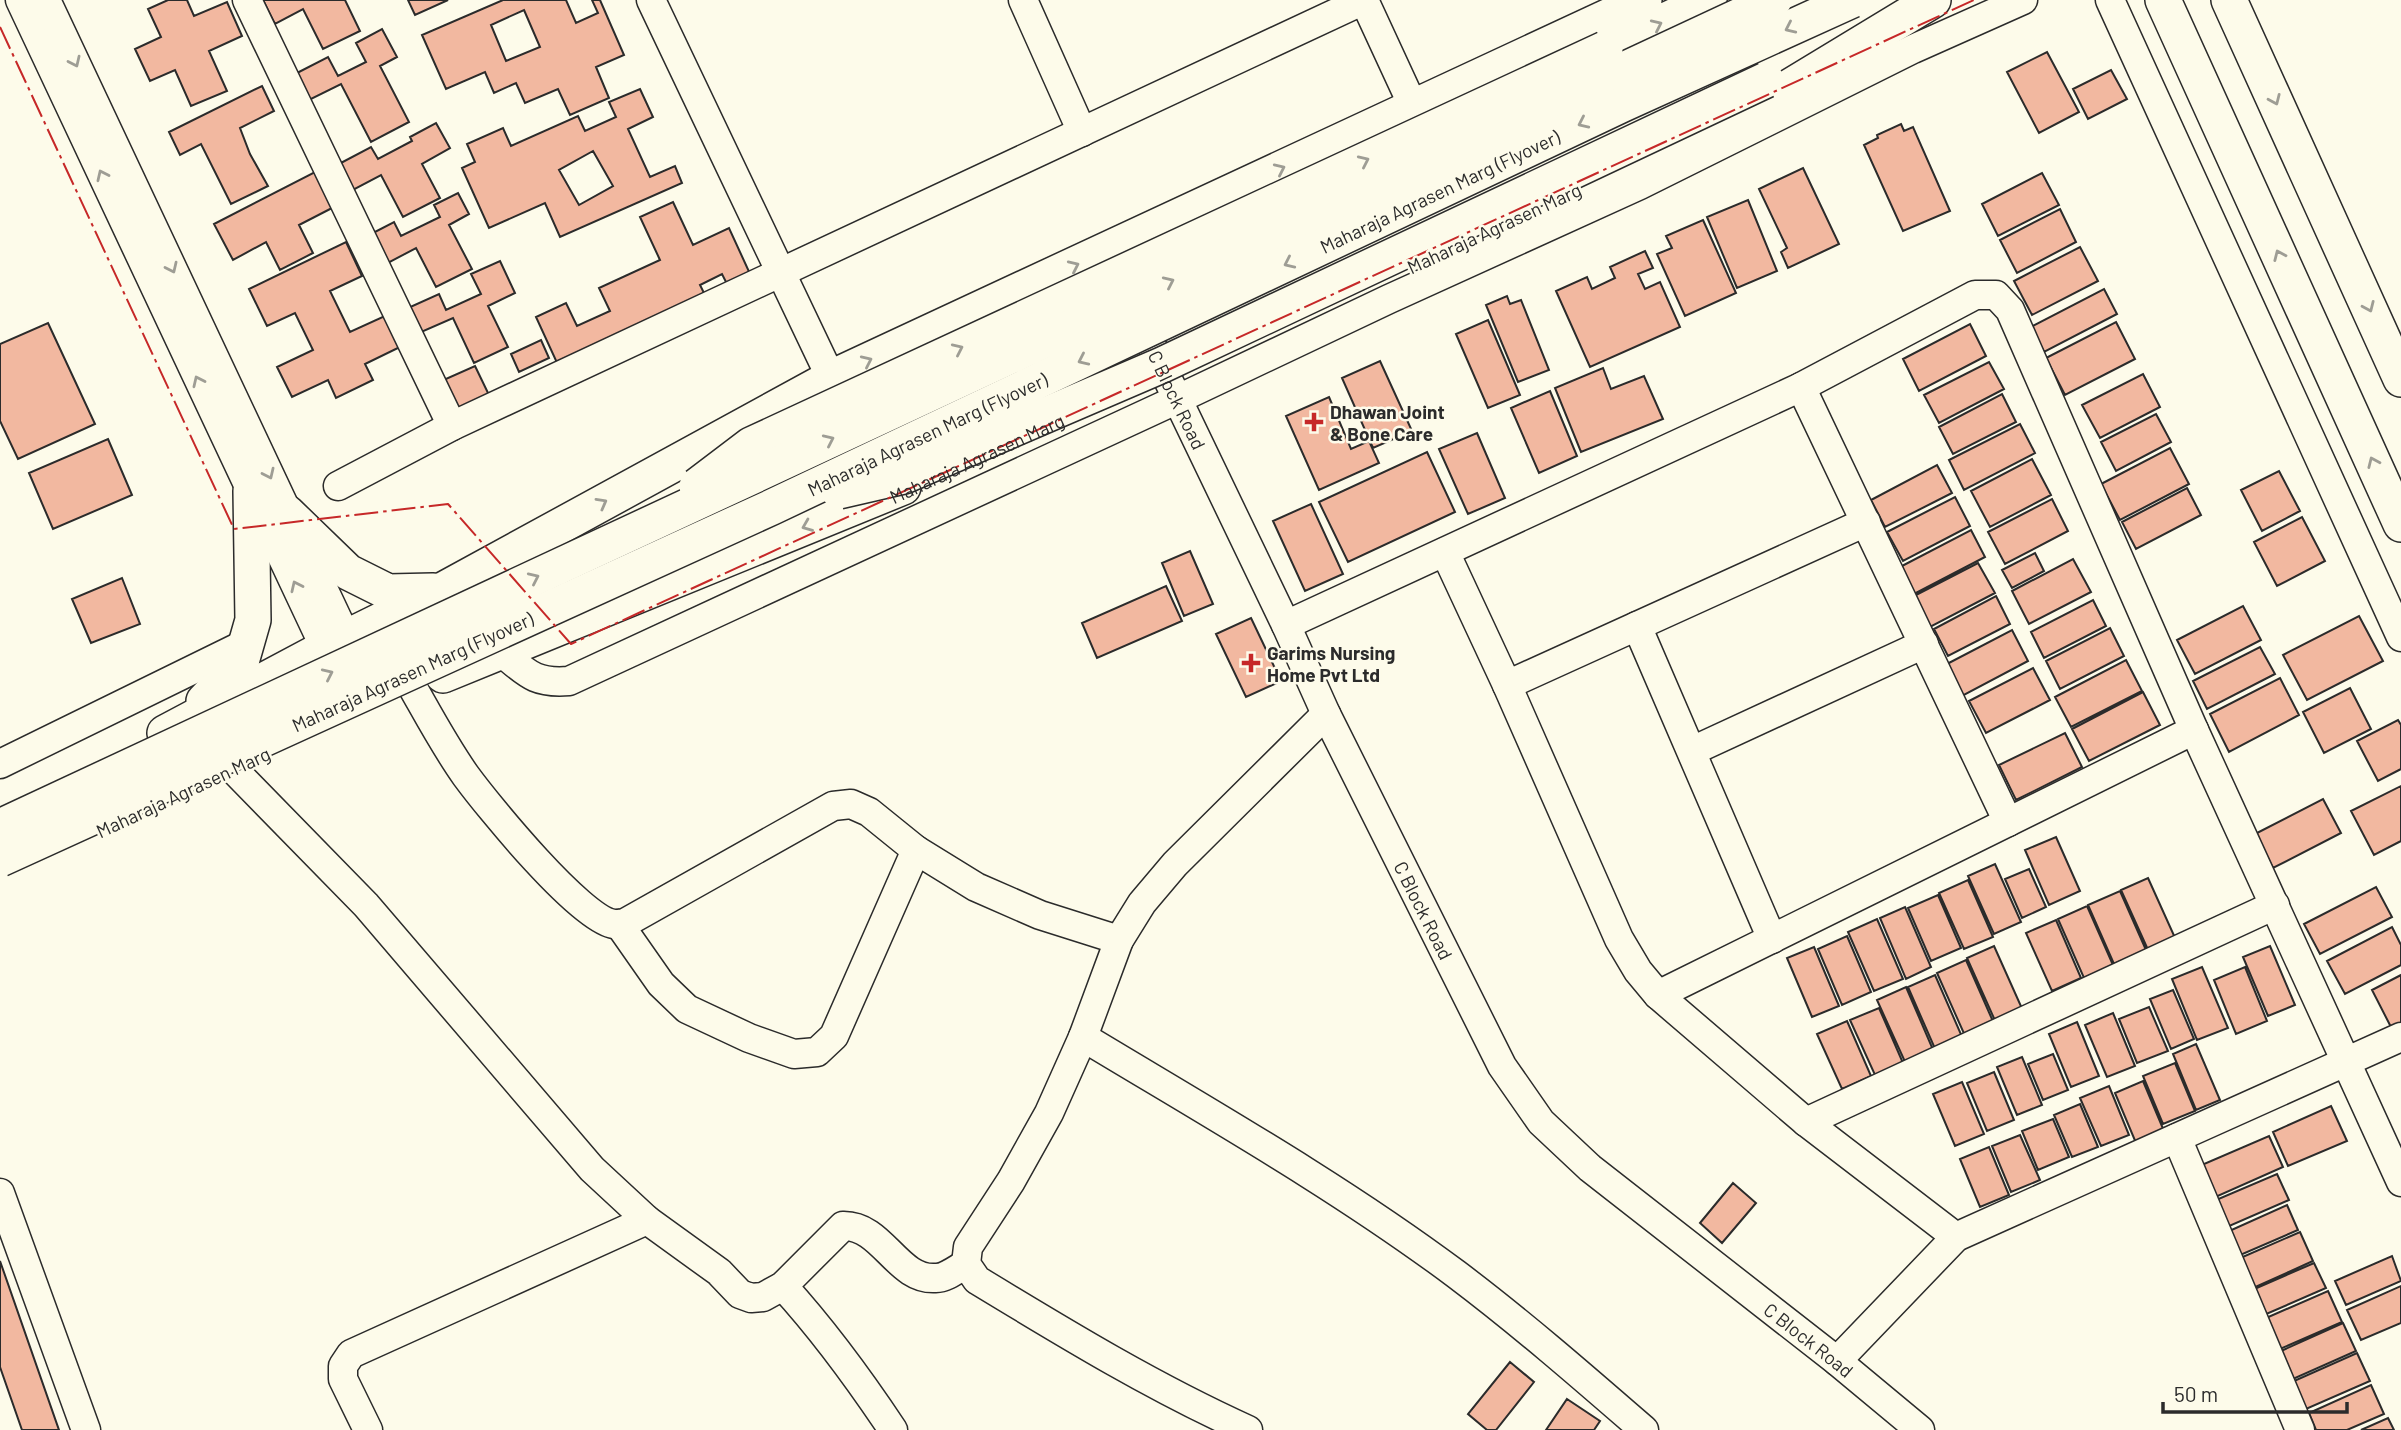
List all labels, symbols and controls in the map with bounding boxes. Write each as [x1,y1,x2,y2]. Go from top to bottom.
one-way arrow [1650,19,1662,33]
one-way arrow [1785,20,1797,34]
one-way arrow [67,55,81,67]
one-way arrow [2267,93,2281,105]
one-way arrow [1578,115,1590,129]
street label: Maharaja Agrasen Marg (Flyover) [1316,125,1564,257]
one-way arrow [1357,155,1370,169]
one-way arrow [1273,163,1285,177]
one-way arrow [96,170,110,182]
street label: Maharaja Agrasen Marg [1403,178,1585,278]
one-way arrow [2273,250,2287,262]
one-way arrow [1284,254,1296,268]
one-way arrow [1067,260,1079,274]
one-way arrow [164,261,178,273]
one-way arrow [1162,276,1174,290]
one-way arrow [2361,300,2375,313]
one-way arrow [951,343,963,357]
street label: C Block Road [1144,346,1211,453]
one-way arrow [1078,352,1090,366]
one-way arrow [860,355,872,369]
street label: Maharaja Agrasen Marg (Flyover) [804,367,1052,499]
one-way arrow [193,376,207,388]
place label: Dhawan Joint & Bone Care [1330,400,1445,445]
street label: Maharaja Agrasen Marg [884,411,1068,503]
marker: Dhawan Joint & Bone Care [1304,412,1324,432]
one-way arrow [822,434,835,448]
one-way arrow [2367,457,2381,469]
one-way arrow [261,467,275,479]
one-way arrow [595,498,607,511]
one-way arrow [802,517,814,531]
one-way arrow [527,572,540,586]
one-way arrow [290,581,304,593]
street label: Maharaja Agrasen Marg (Flyover) [288,606,537,736]
place label: Garims Nursing Home Pvt Ltd [1267,641,1395,686]
marker: Garims Nursing Home Pvt Ltd [1241,653,1261,673]
one-way arrow [321,668,333,682]
street label: Maharaja Agrasen Marg [92,742,274,842]
street label: C Block Road [1390,857,1458,963]
street label: C Block Road [1760,1297,1859,1382]
scale bar [2163,1370,2347,1414]
text: 50 m [2174,1381,2218,1406]

